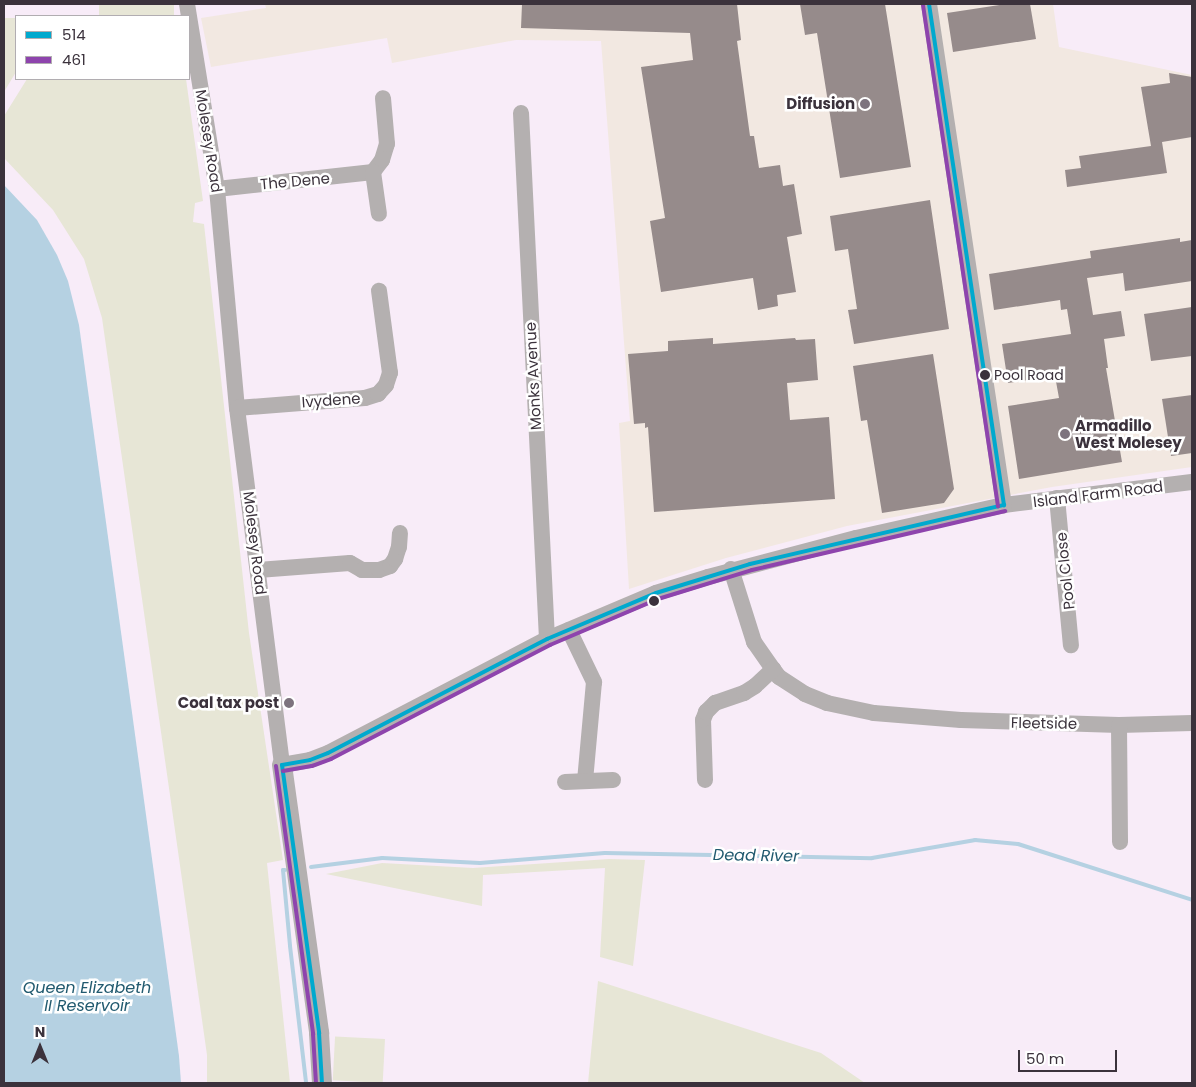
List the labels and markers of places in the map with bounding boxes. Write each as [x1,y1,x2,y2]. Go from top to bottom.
place label: Diffusion [786,95,855,113]
marker: Diffusion [859,98,871,110]
place label: Pool Road [994,367,1064,383]
marker: Pool Road [980,370,990,380]
place label: Armadillo West Molesey [1075,416,1182,451]
marker: Armadillo West Molesey [1059,428,1071,440]
unlabelled marker [649,596,659,606]
place label: Coal tax post [178,694,279,712]
marker: Coal tax post [283,697,295,709]

